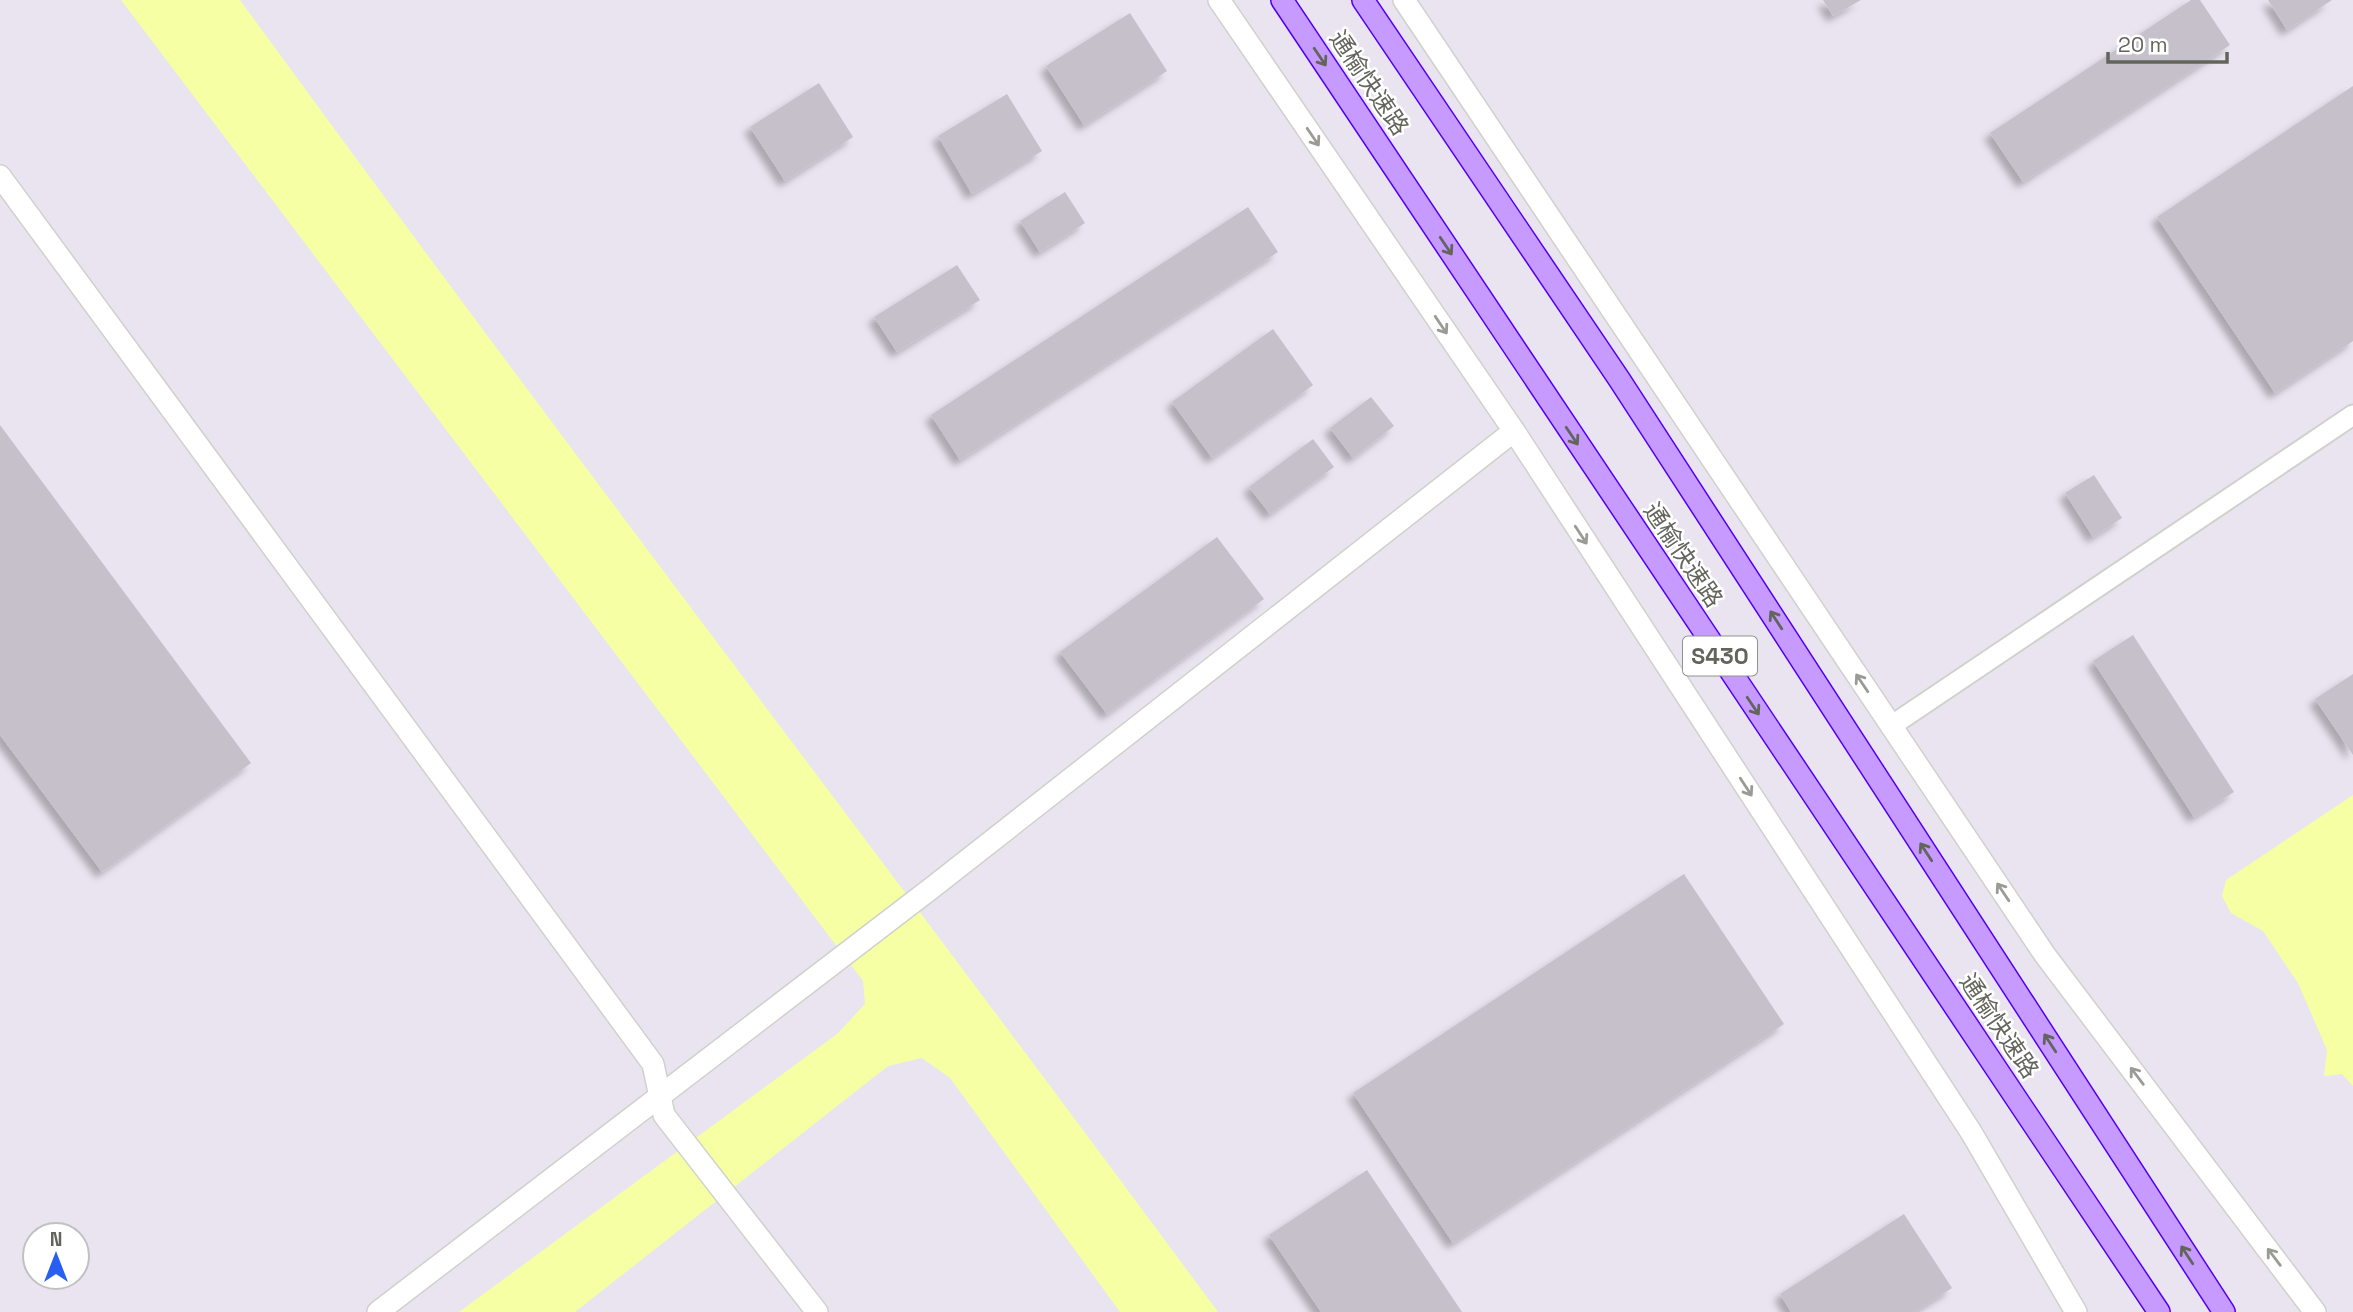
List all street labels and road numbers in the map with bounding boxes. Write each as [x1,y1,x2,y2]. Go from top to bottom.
street label: 通榆快速路 [1323,24,1416,141]
street label: 通榆快速路 [1637,496,1730,613]
road number: S430 [1683,636,1757,676]
street label: 通榆快速路 [1953,967,2046,1084]

